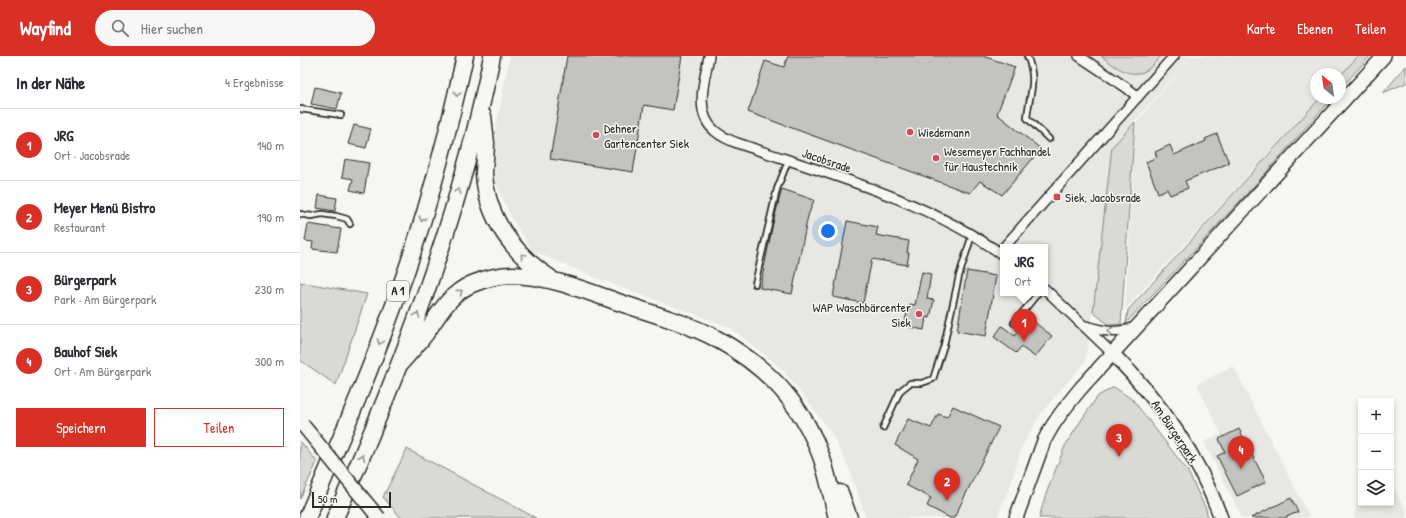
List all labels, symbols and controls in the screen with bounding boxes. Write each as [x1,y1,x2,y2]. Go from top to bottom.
search box [95,10,375,46]
text: Wayfind [20,15,71,41]
icon: search [109,17,131,39]
text: Hier suchen [141,18,203,39]
text: Karte [1247,19,1275,38]
text: Ebenen [1297,19,1333,38]
text: Teilen [1355,19,1386,38]
north arrow [1310,68,1346,104]
text: In der Nähe [16,71,85,94]
text: 4 Ergebnisse [225,73,284,91]
one-way arrow [453,91,461,97]
place label: Dehner Gartencenter Siek [604,119,690,152]
place label: Wiedemann [918,123,970,141]
text: JRG [54,125,74,146]
marker: Wiedemann [905,127,915,137]
marker: Dehner Gartencenter Siek [591,130,601,140]
text: 1 [27,136,31,154]
text: 140 m [257,136,284,154]
place label: Wesemeyer Fachhandel für Haustechnik [944,142,1051,175]
street label: Jacobsrade [800,143,854,177]
text: Ort · Jacobsrade [54,146,130,164]
marker: Wesemeyer Fachhandel für Haustechnik [931,153,941,163]
one-way arrow [453,188,462,195]
place label: Siek, Jacobsrade [1065,188,1141,206]
marker: Siek, Jacobsrade [1052,192,1062,202]
text: Meyer Menü Bistro [54,197,155,218]
text: 2 [26,208,32,226]
text: 190 m [257,208,284,226]
one-way arrow [418,216,427,223]
text: Restaurant [54,218,105,236]
your location [818,221,838,241]
popup [1000,244,1048,296]
text: JRG [1014,251,1034,272]
one-way arrow [520,253,527,261]
text: Bürgerpark [54,269,116,290]
text: Ort [1014,272,1031,290]
text: 3 [26,280,32,298]
text: 230 m [254,280,284,298]
road number: A 1 [387,281,409,301]
one-way arrow [456,289,463,297]
text: Park · Am Bürgerpark [54,290,156,308]
place label: WAP Waschbärcenter Siek [813,298,912,331]
marker: WAP Waschbärcenter Siek [914,309,924,319]
pin: 1 [1011,309,1037,342]
one-way arrow [413,311,421,318]
one-way arrow [1107,327,1113,336]
one-way arrow [376,339,384,346]
text: Bauhof Siek [54,341,117,362]
text: 4 [27,352,31,370]
text: 300 m [255,352,284,370]
text: Ort · Am Bürgerpark [54,362,151,380]
street label: Am Bürgerpark [1147,396,1203,466]
map controls [1358,398,1394,506]
button: + [1358,398,1394,434]
button: Speichern [16,408,146,447]
button: Teilen [154,408,284,447]
pin: 3 [1106,424,1132,457]
button: − [1358,434,1394,470]
pin: 4 [1228,436,1254,469]
one-way arrow [357,453,365,461]
pin: 2 [934,468,960,501]
button: layers [1358,470,1394,506]
scale bar [312,490,391,509]
text: 50 m [318,492,338,506]

